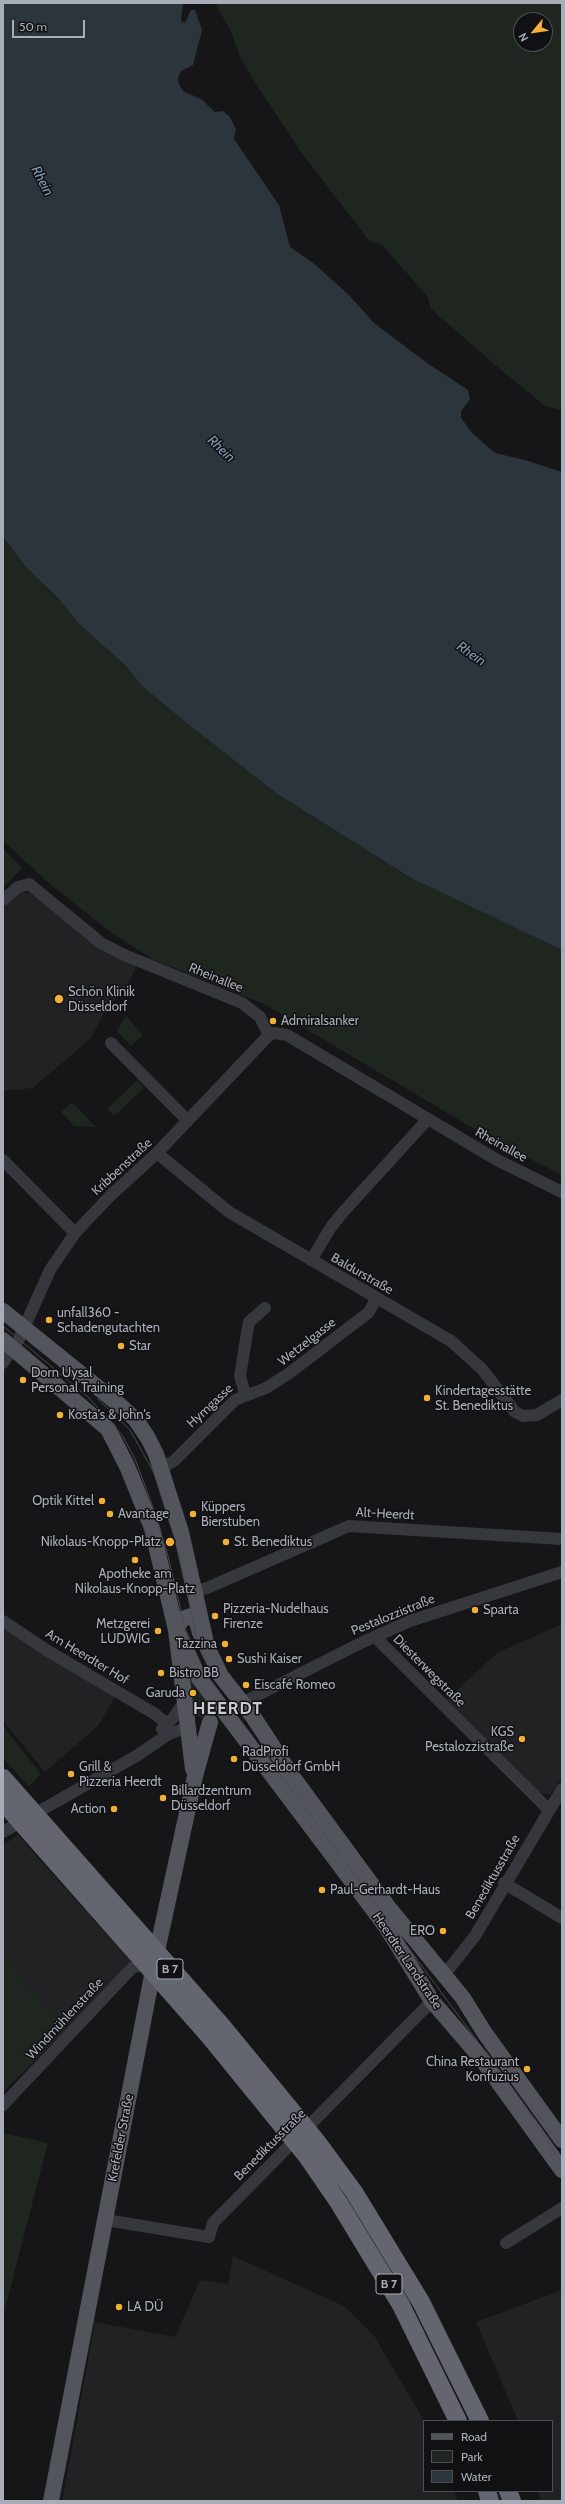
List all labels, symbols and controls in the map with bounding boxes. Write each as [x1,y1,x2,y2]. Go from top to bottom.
scale bar [14,12,87,38]
north arrow [513,12,553,52]
text: 50 m [19,19,47,34]
text: N [515,31,531,44]
water label: Rhein [27,163,57,199]
water label: Rhein [204,432,238,466]
water label: Rhein [453,638,489,670]
street label: Rheinallee [187,960,245,996]
place label: Schön Klinik Düsseldorf [68,984,135,1015]
marker: Schön Klinik Düsseldorf [53,993,65,1005]
place label: Admiralsanker [281,1013,359,1029]
marker: Admiralsanker [268,1016,278,1026]
street label: Rheinallee [472,1124,530,1166]
street label: Kribbenstraße [89,1135,155,1199]
street label: Baldurstraße [328,1250,396,1298]
place label: unfall360 - Schadengutachten [57,1305,160,1336]
marker: unfall360 - Schadengutachten [44,1315,54,1325]
street label: Wetzelgasse [275,1315,339,1369]
place label: Star [129,1338,151,1354]
marker: Star [116,1341,126,1351]
place label: Dorn Uysal Personal Training [31,1365,124,1396]
marker: Dorn Uysal Personal Training [18,1375,28,1385]
street label: Hymgasse [184,1381,236,1431]
place label: Kindertagesstätte St. Benediktus [435,1383,531,1414]
marker: Kindertagesstätte St. Benediktus [422,1393,432,1403]
place label: Kosta's & John's [68,1407,151,1423]
marker: Kosta's & John's [55,1410,65,1420]
place label: Optik Kittel [32,1493,94,1509]
marker: Optik Kittel [97,1496,107,1506]
place label: Küppers Bierstuben [201,1499,260,1530]
street label: Alt-Heerdt [355,1505,415,1523]
place label: Avantage [118,1506,169,1522]
marker: Avantage [105,1509,115,1519]
marker: Küppers Bierstuben [188,1509,198,1519]
place label: Nikolaus-Knopp-Platz [41,1534,161,1550]
place label: St. Benediktus [234,1534,312,1550]
marker: Nikolaus-Knopp-Platz [164,1536,176,1548]
marker: St. Benediktus [221,1537,231,1547]
marker: Apotheke am Nikolaus-Knopp-Platz [130,1555,140,1565]
place label: Apotheke am Nikolaus-Knopp-Platz [75,1566,195,1597]
street label: Pestalozzistraße [349,1591,437,1639]
place label: Pizzeria-Nudelhaus Firenze [223,1601,329,1632]
place label: Sparta [483,1602,519,1618]
marker: Sparta [470,1605,480,1615]
marker: Pizzeria-Nudelhaus Firenze [210,1611,220,1621]
place label: Metzgerei LUDWIG [96,1616,150,1647]
street label: Am Heerdter Hof [43,1626,131,1688]
marker: Metzgerei LUDWIG [153,1626,163,1636]
street label: Diesterwegstraße [390,1632,468,1710]
place label: Tazzina [176,1636,217,1652]
marker: Tazzina [220,1639,230,1649]
place label: Sushi Kaiser [237,1651,302,1667]
marker: Sushi Kaiser [224,1654,234,1664]
place label: Bistro BB [169,1665,219,1681]
marker: Bistro BB [156,1668,166,1678]
place label: Eiscafé Romeo [254,1677,335,1693]
marker: Eiscafé Romeo [241,1680,251,1690]
place label: Garuda [146,1685,185,1701]
marker: Garuda [188,1688,198,1698]
district label: HEERDT [193,1699,263,1719]
place label: KGS Pestalozzistraße [425,1724,514,1755]
marker: KGS Pestalozzistraße [517,1734,527,1744]
place label: RadProfi Düsseldorf GmbH [242,1744,341,1775]
marker: RadProfi Düsseldorf GmbH [229,1754,239,1764]
place label: Grill & Pizzeria Heerdt [79,1759,162,1790]
marker: Grill & Pizzeria Heerdt [66,1769,76,1779]
place label: Billardzentrum Düsseldorf [171,1783,251,1814]
marker: Billardzentrum Düsseldorf [158,1793,168,1803]
place label: Action [71,1801,106,1817]
marker: Action [109,1804,119,1814]
street label: Benediktusstraße [463,1832,523,1922]
place label: Paul-Gerhardt-Haus [330,1882,440,1898]
marker: Paul-Gerhardt-Haus [317,1885,327,1895]
street label: Heerdter Landstraße [369,1910,445,2012]
place label: ERO [410,1923,435,1939]
marker: ERO [438,1926,448,1936]
road number: B 7 [157,1959,183,1979]
street label: Windmühlenstraße [23,1975,107,2063]
place label: China Restaurant Konfuzius [426,2054,519,2085]
marker: China Restaurant Konfuzius [522,2064,532,2074]
street label: Krefelder Straße [105,2093,137,2183]
street label: Benediktusstraße [231,2106,309,2184]
road number: B 7 [376,2274,402,2294]
place label: LA DÜ [127,2299,163,2315]
marker: LA DÜ [114,2302,124,2312]
legend [423,2420,553,2492]
text: Road [461,2429,487,2444]
text: Park [461,2449,483,2464]
text: Water [461,2469,491,2484]

